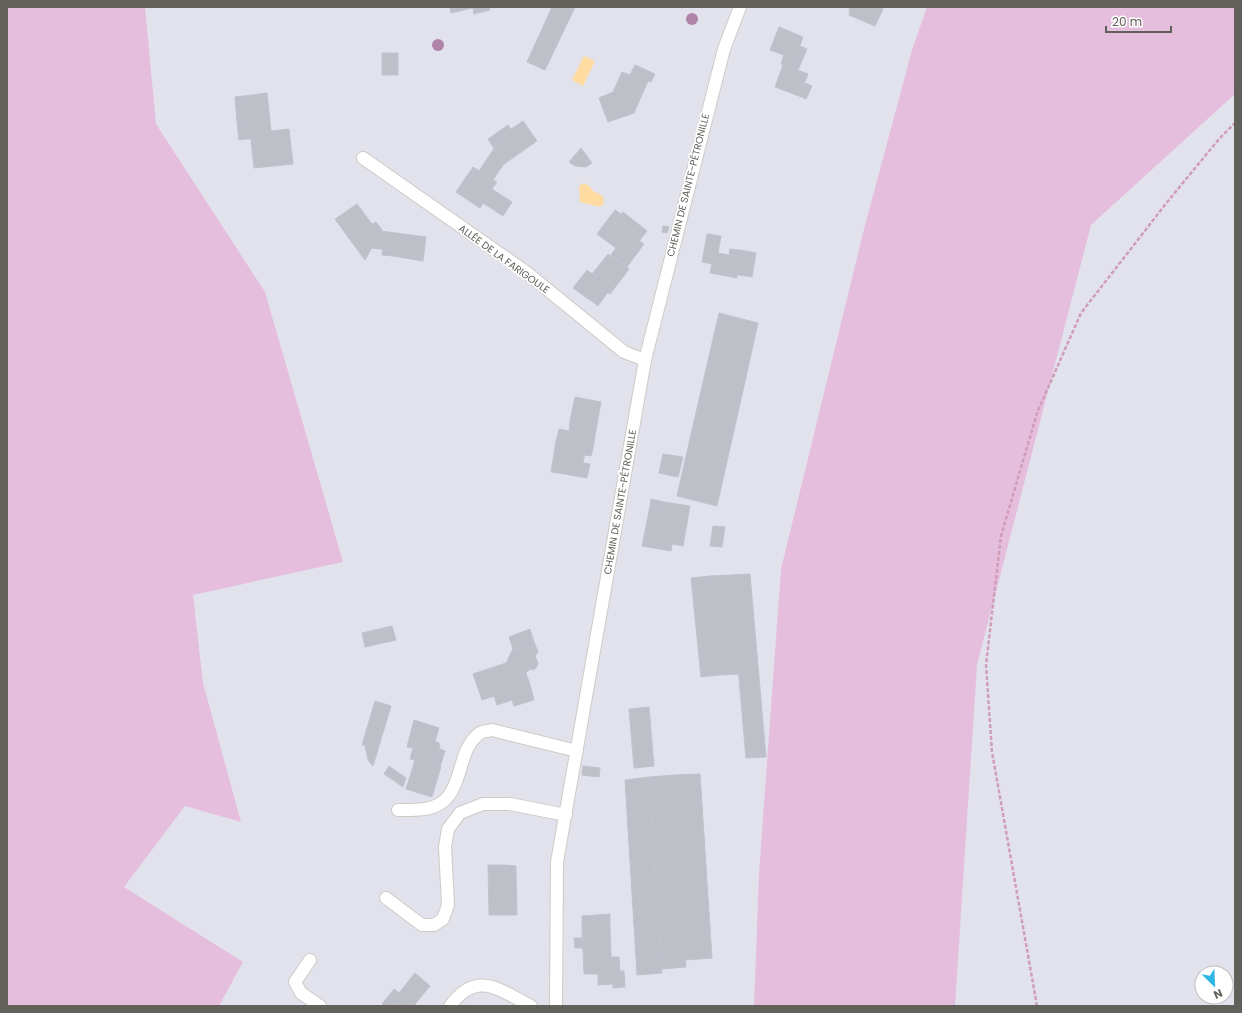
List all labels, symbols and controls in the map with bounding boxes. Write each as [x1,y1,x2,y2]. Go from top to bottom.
scale bar [1106,8,1171,34]
text: 20 m [1112,13,1142,30]
street label: CHEMIN DE SAINTE-PÉTRONILLE [663,112,713,258]
street label: ALLÉE DE LA FARIGOULE [455,221,553,297]
street label: CHEMIN DE SAINTE-PÉTRONILLE [600,428,640,576]
north arrow [1194,965,1234,1005]
text: N [1211,985,1225,1003]

